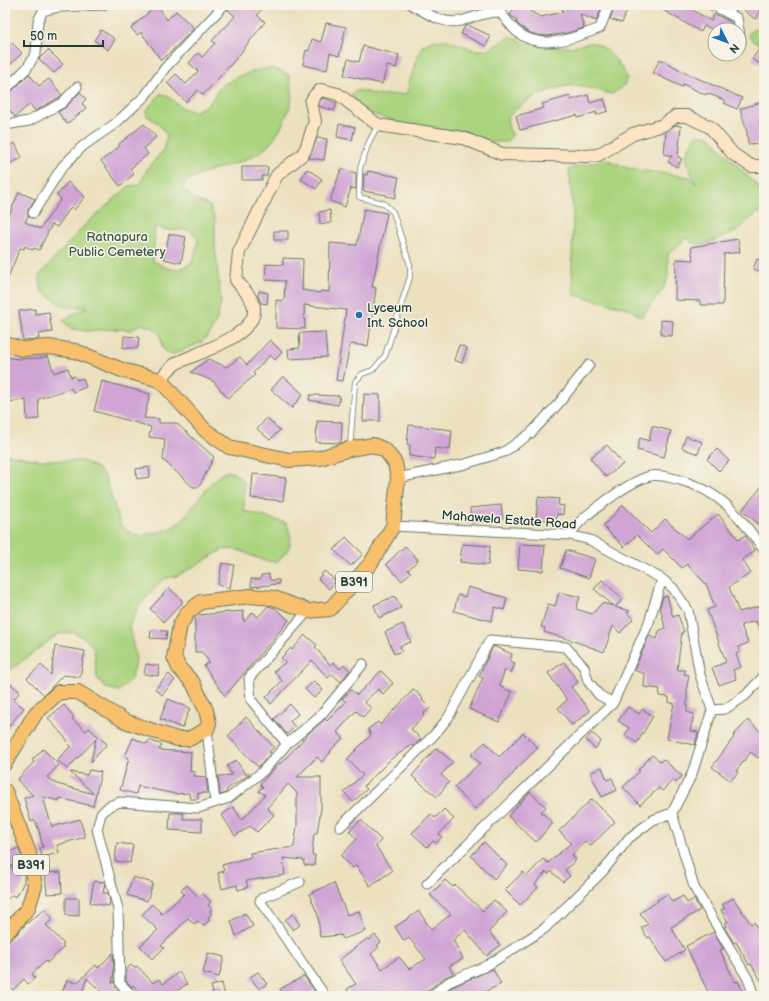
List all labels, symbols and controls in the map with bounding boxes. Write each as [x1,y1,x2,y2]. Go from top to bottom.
scale bar [24,22,103,48]
north arrow [707,22,747,62]
text: 50 m [30,29,57,44]
text: N [726,41,742,56]
park label: Ratnapura Public Cemetery [68,229,166,260]
place label: Lyceum Int. School [367,300,428,331]
marker: Lyceum Int. School [354,310,364,320]
street label: Mahawela Estate Road [441,507,577,533]
road number: B391 [336,572,372,592]
road number: B391 [13,855,49,875]

